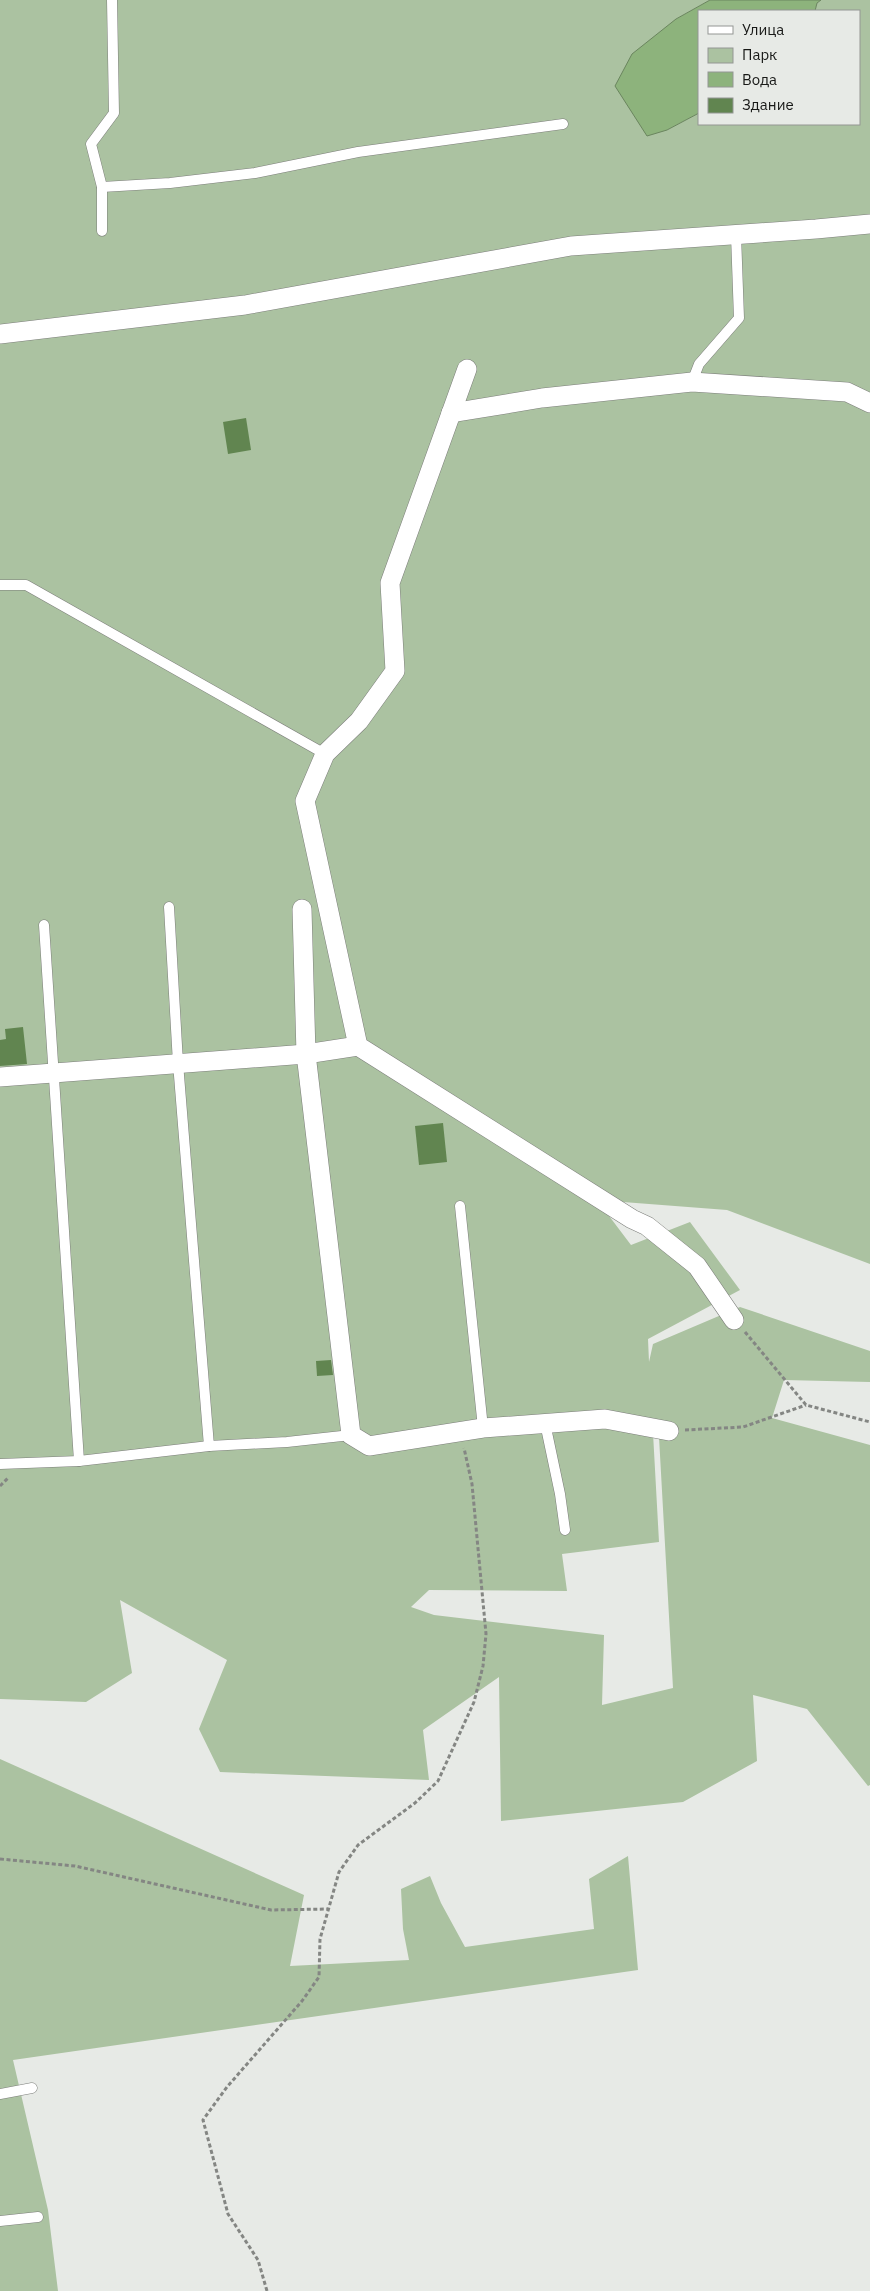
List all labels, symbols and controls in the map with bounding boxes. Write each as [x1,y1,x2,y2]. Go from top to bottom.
legend [698,10,860,125]
text: Улица [742,20,784,39]
text: Парк [742,45,777,64]
text: Вода [742,70,777,89]
text: Здание [742,95,794,114]

